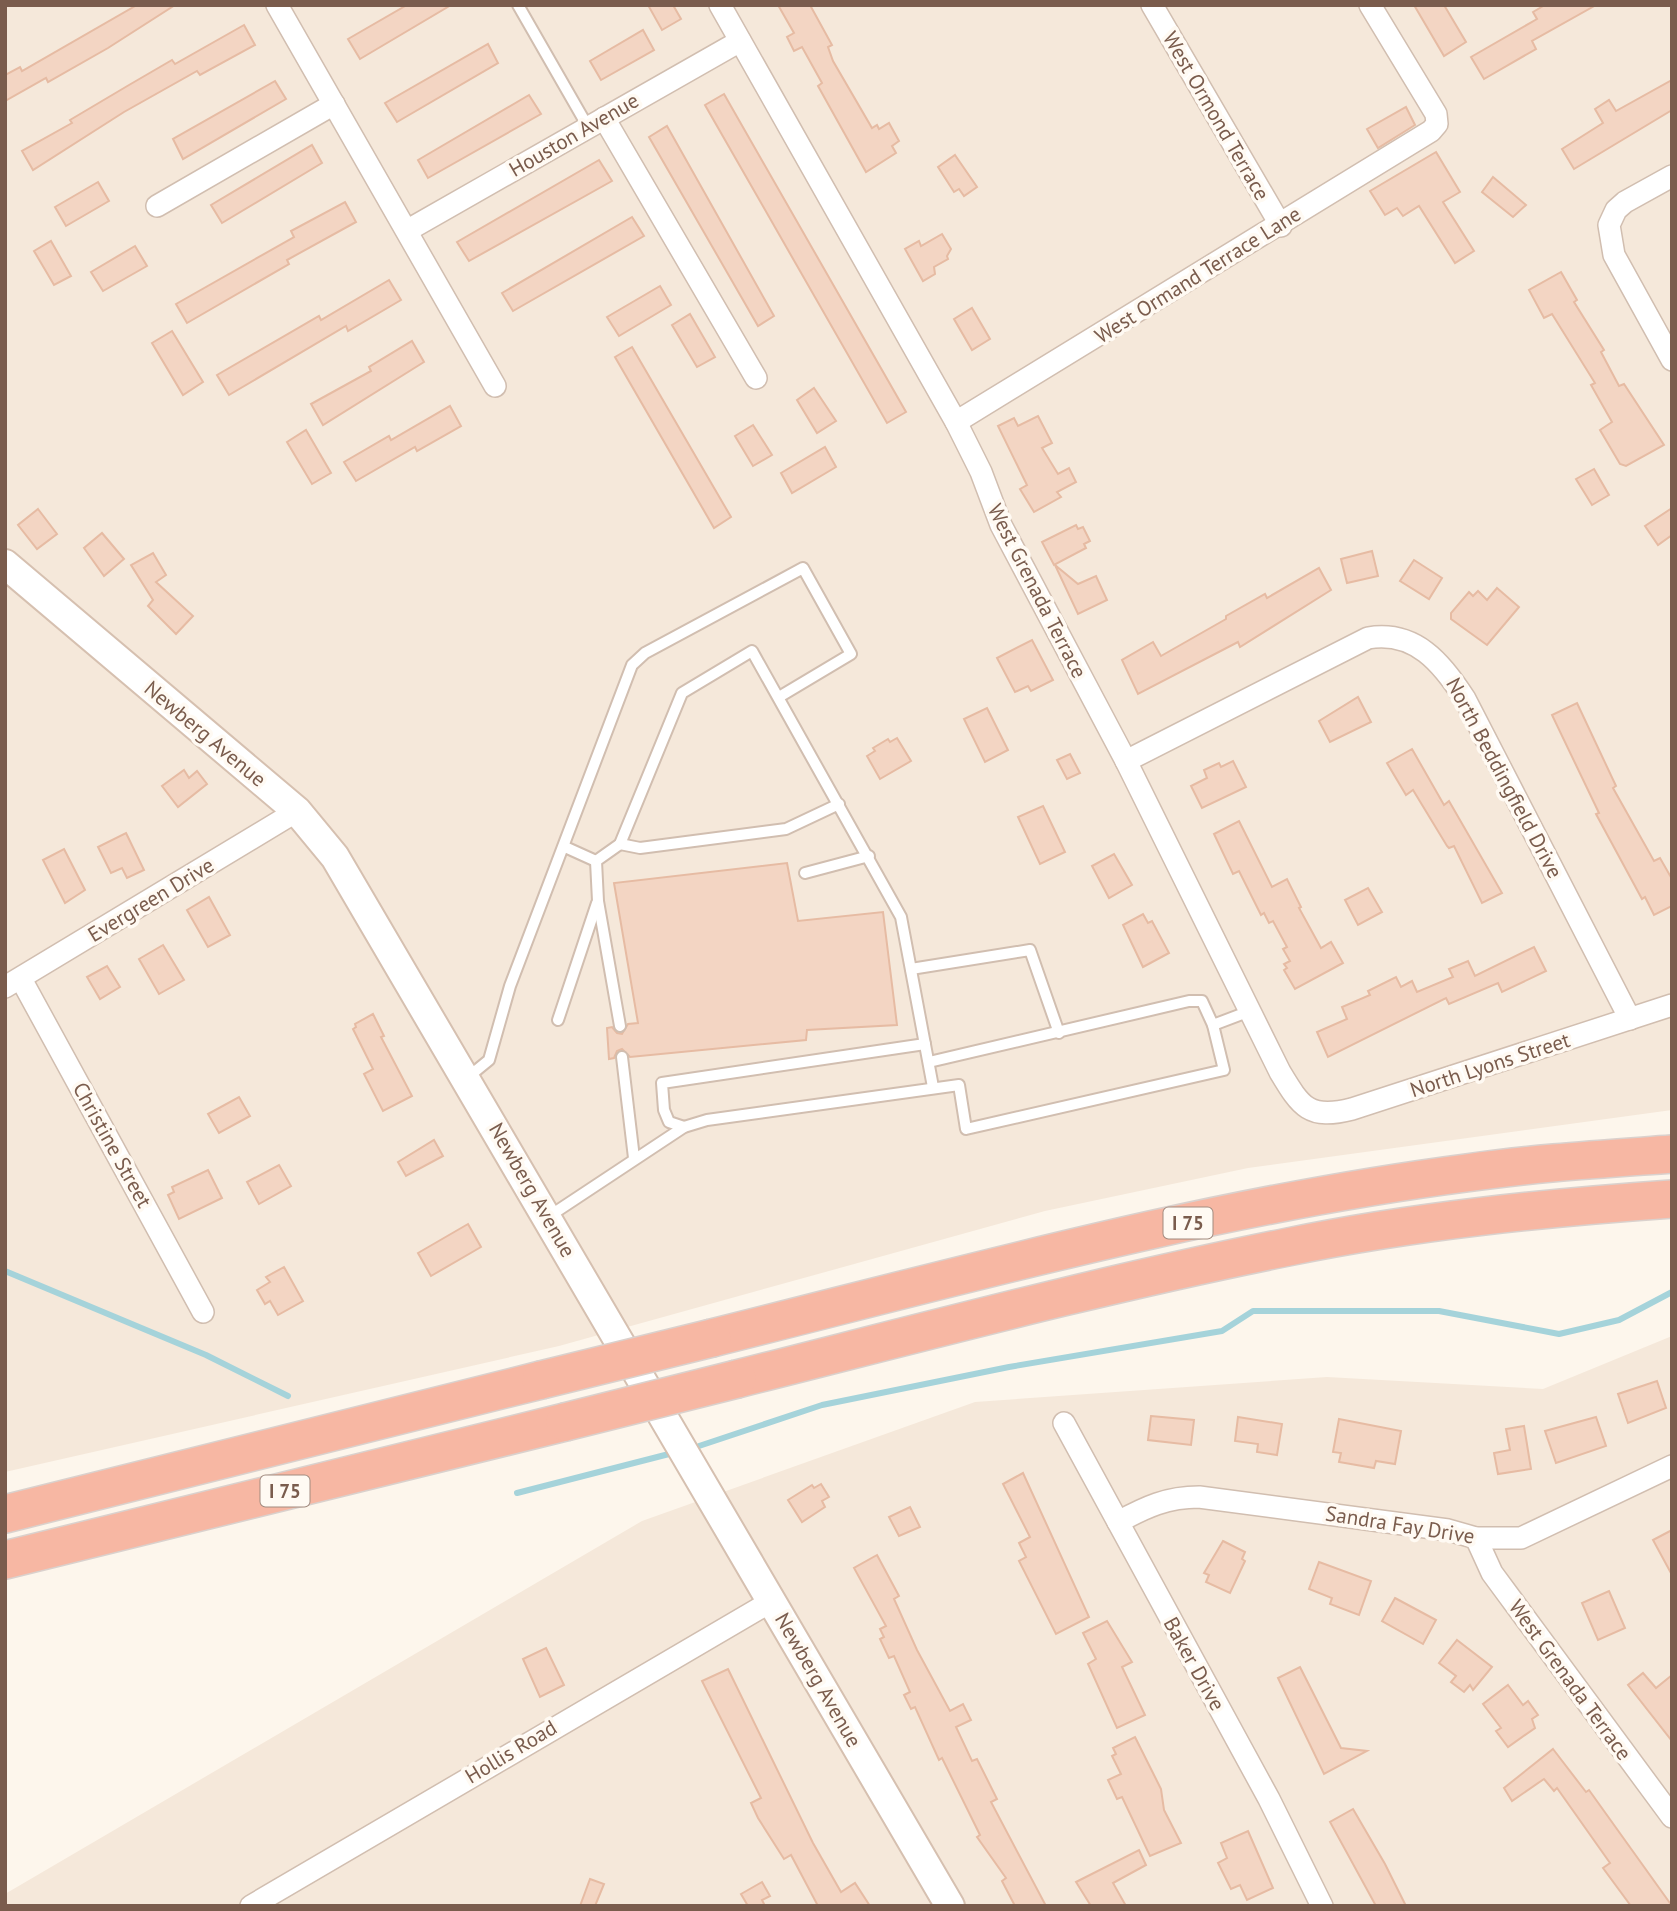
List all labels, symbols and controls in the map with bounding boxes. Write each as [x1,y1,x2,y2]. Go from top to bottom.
street label: West Ormond Terrace [1157,27,1276,205]
street label: Houston Avenue [504,86,644,183]
street label: West Ormand Terrace Lane [1090,200,1306,349]
street label: West Grenada Terrace [982,499,1093,682]
street label: North Beddingfield Drive [1440,673,1569,883]
street label: Newberg Avenue [139,675,272,792]
street label: Evergreen Drive [83,851,219,948]
street label: North Lyons Street [1406,1026,1573,1103]
street label: Christine Street [67,1077,158,1212]
street label: Newberg Avenue [483,1118,582,1262]
road number: I 75 [1164,1208,1212,1238]
road number: I 75 [260,1476,310,1506]
street label: Sandra Fay Drive [1324,1499,1477,1550]
street label: West Grenada Terrace [1503,1594,1638,1765]
street label: Newberg Avenue [769,1608,868,1752]
street label: Baker Drive [1158,1612,1231,1715]
street label: Hollis Road [460,1714,561,1789]

